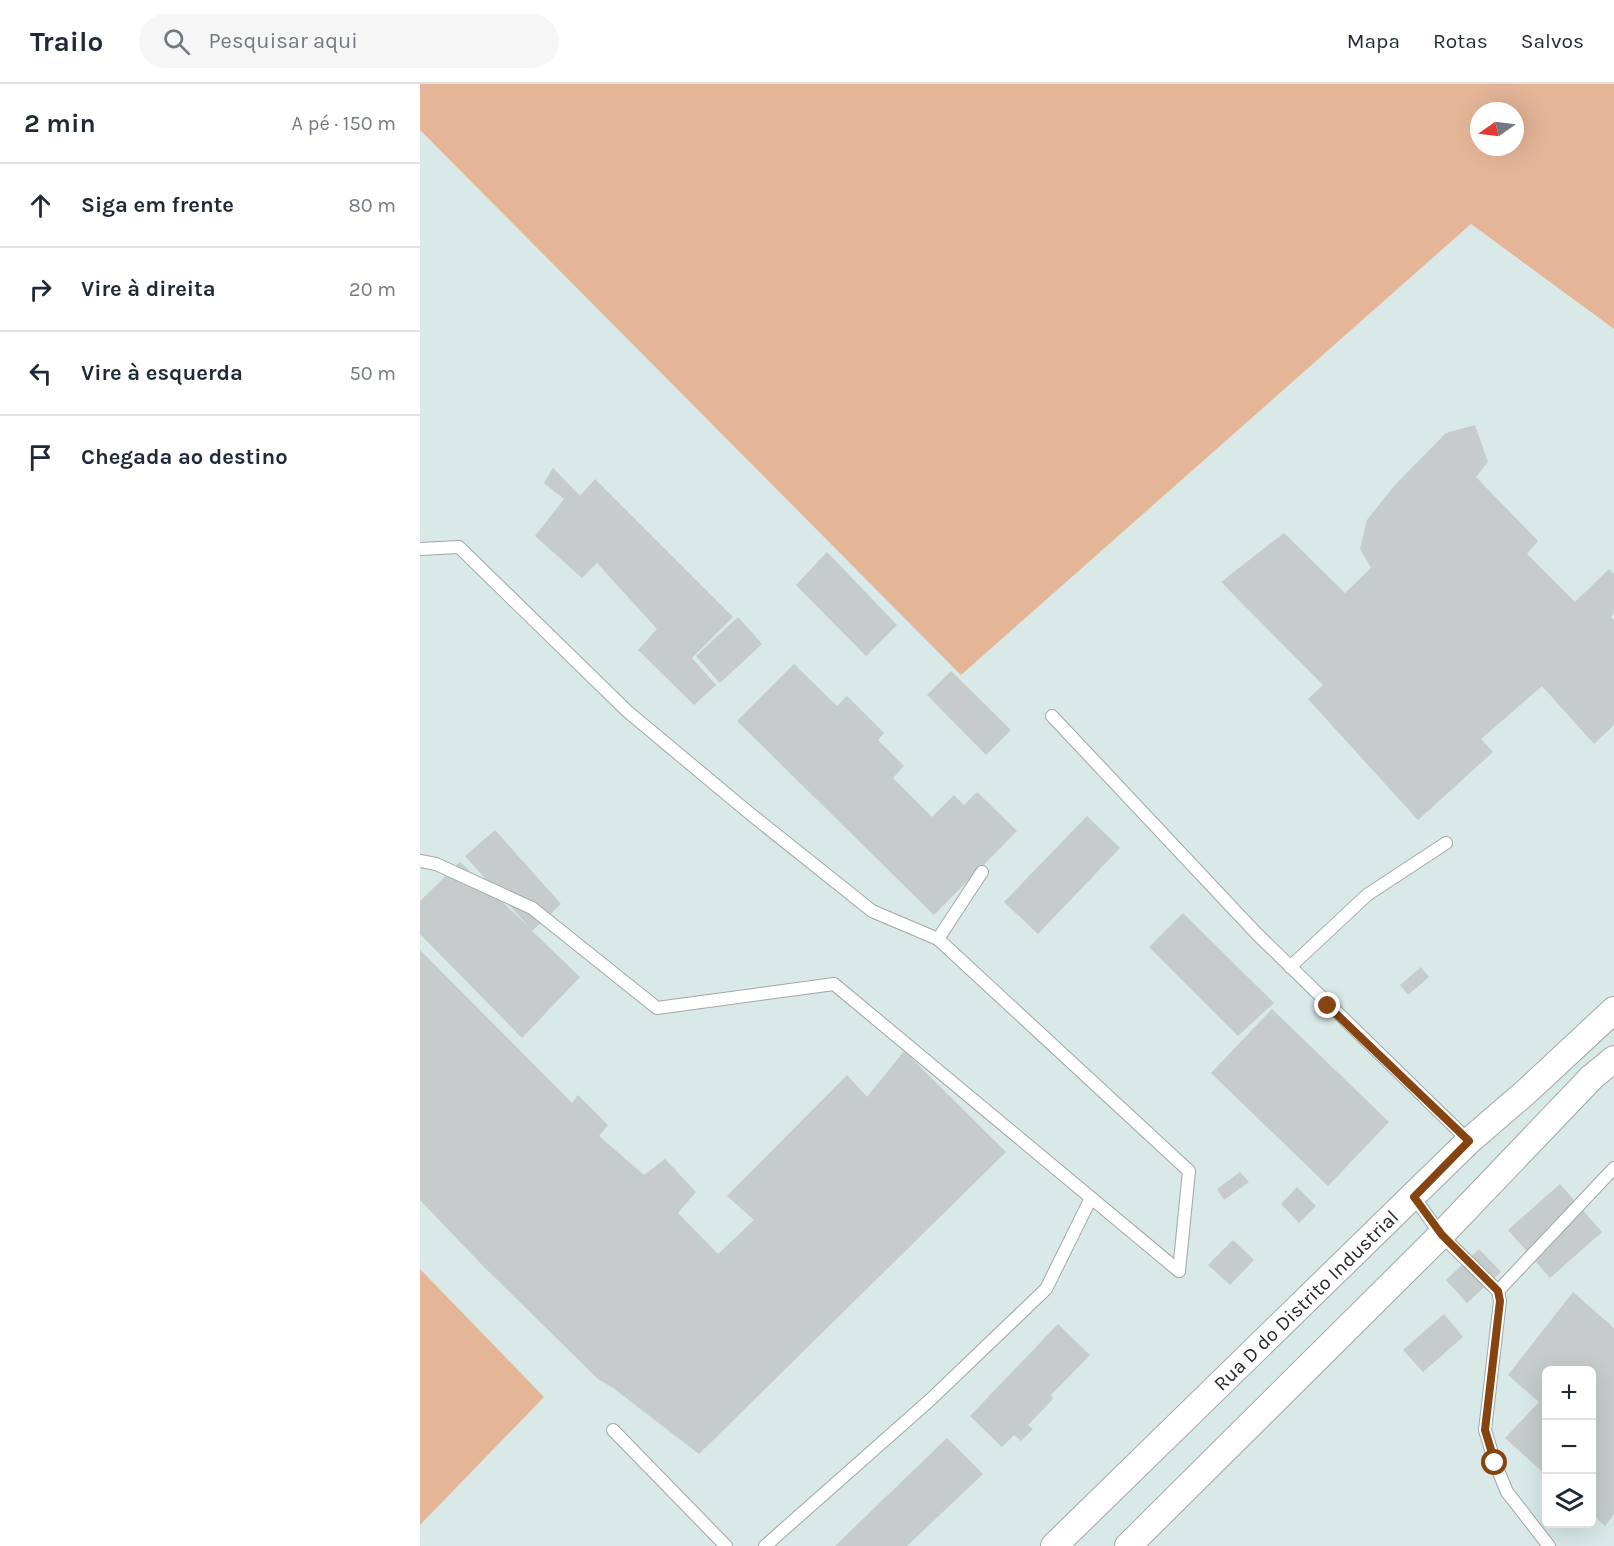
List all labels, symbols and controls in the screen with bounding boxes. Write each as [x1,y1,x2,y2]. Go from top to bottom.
search box [139,14,559,68]
text: Trailo [30,25,103,58]
icon: search [160,25,193,58]
text: Pesquisar aqui [208,28,358,54]
text: Mapa [1347,29,1400,53]
text: Rotas [1433,29,1488,53]
text: Salvos [1521,29,1584,53]
north arrow [1470,102,1524,156]
text: 2 min [24,108,96,139]
text: A pé · 150 m [292,112,396,135]
icon: ahead [24,189,57,222]
text: Siga em frente [81,192,234,218]
text: 80 m [348,194,396,217]
icon: right [24,273,57,306]
text: Vire à direita [81,276,216,302]
text: 20 m [349,278,396,301]
icon: left [24,357,57,390]
text: Vire à esquerda [81,360,243,386]
text: 50 m [349,362,396,385]
icon: arrive [24,441,57,474]
text: Chegada ao destino [81,444,288,470]
route end [1314,992,1340,1018]
street label: Rua D do Distrito Industrial [1209,1205,1403,1395]
map controls [1542,1366,1596,1528]
button: + [1542,1366,1596,1420]
button: − [1542,1420,1596,1474]
route start [1481,1449,1507,1475]
button: layers [1542,1474,1596,1528]

